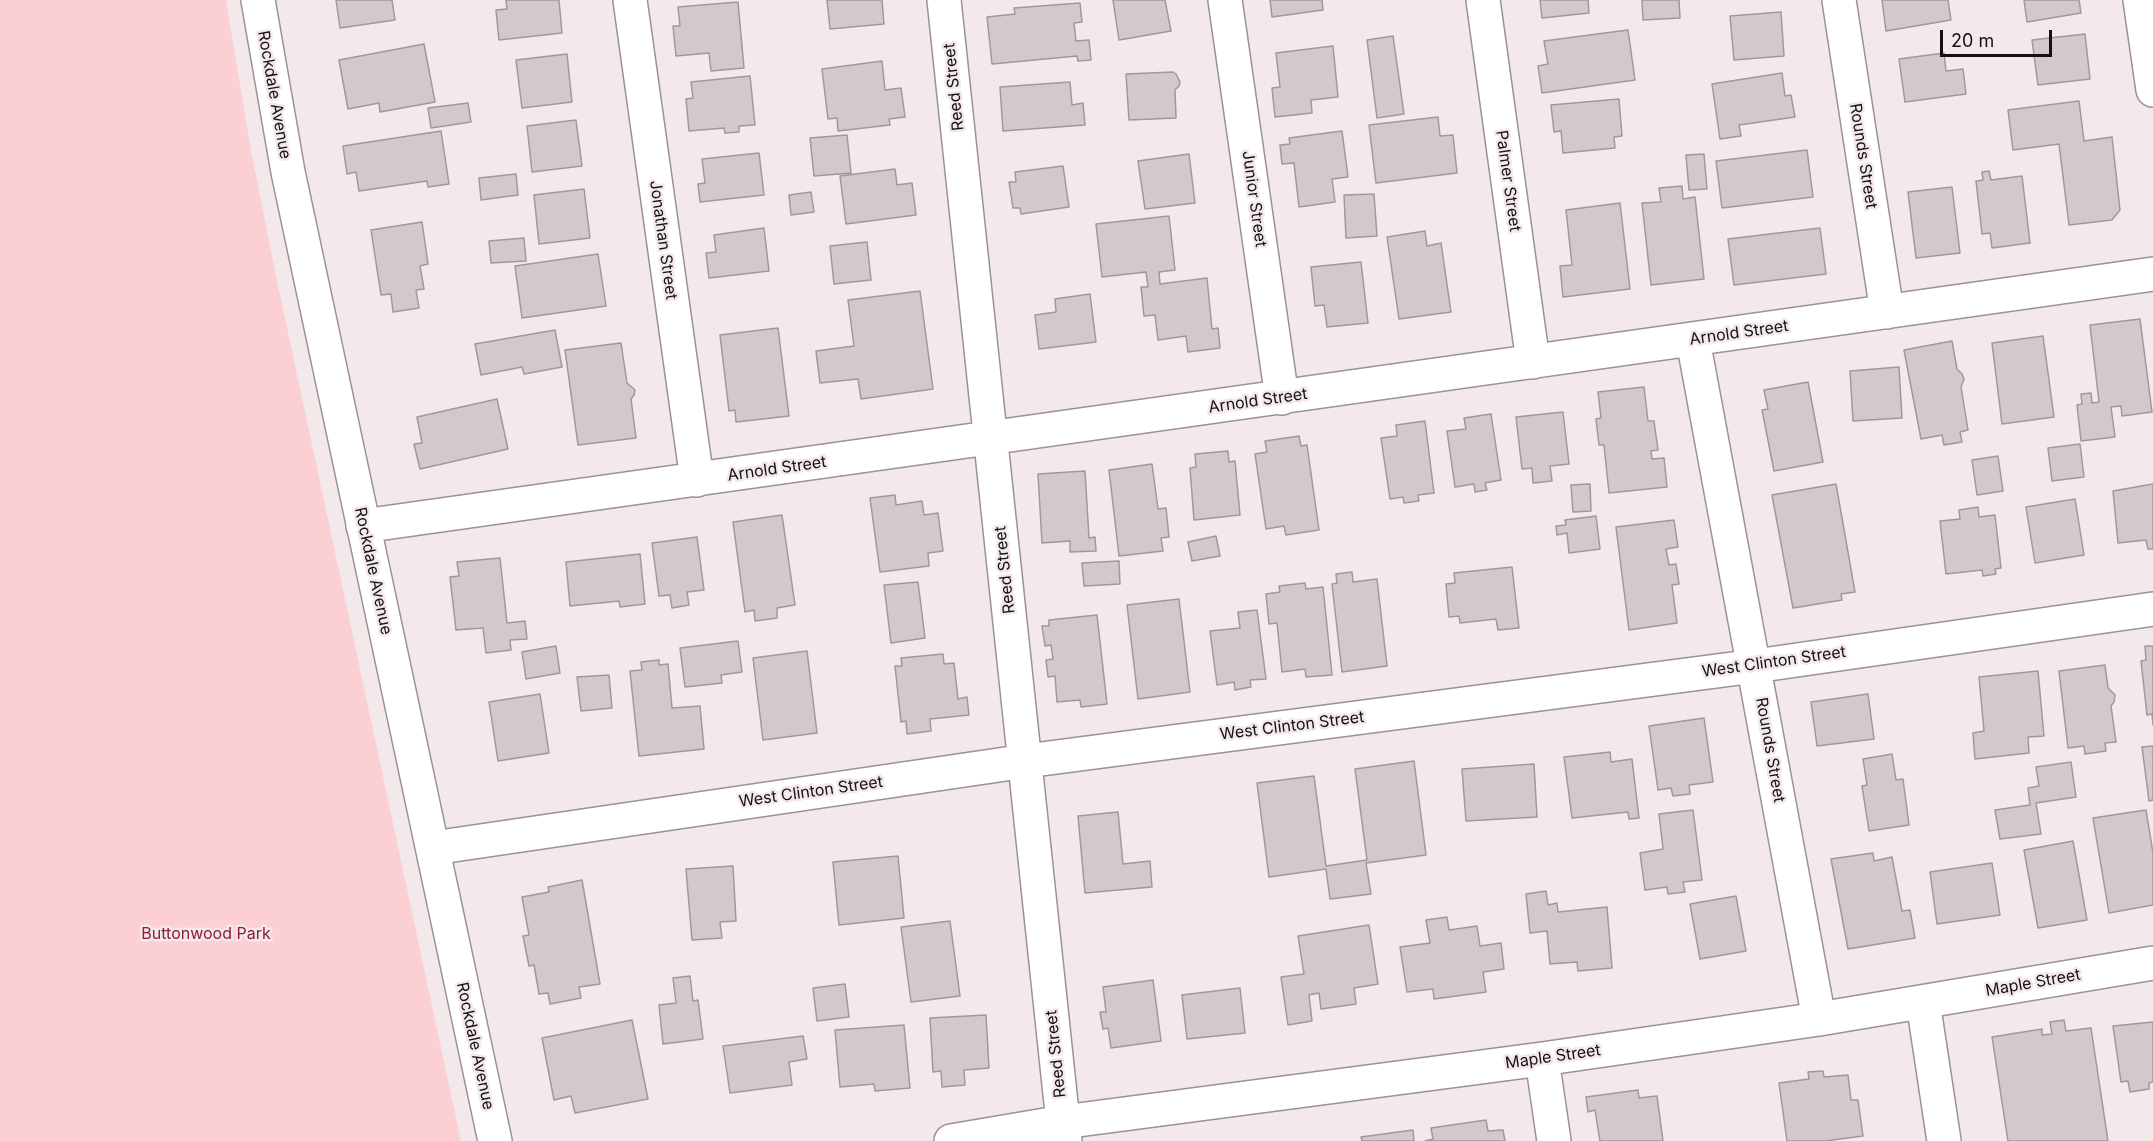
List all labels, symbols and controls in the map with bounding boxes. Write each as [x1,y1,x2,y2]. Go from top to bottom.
scale bar [1943,18,2056,56]
street label: Rockdale Avenue [253,29,295,161]
text: 20 m [1951,30,1994,51]
street label: Reed Street [940,42,968,132]
street label: Rounds Street [1845,102,1881,210]
street label: Palmer Street [1491,129,1525,233]
street label: Junior Street [1238,150,1270,248]
street label: Jonathan Street [645,179,681,301]
street label: Arnold Street [1688,317,1790,349]
street label: Arnold Street [1207,385,1309,417]
street label: Arnold Street [726,453,828,485]
street label: Rockdale Avenue [350,505,396,637]
street label: Reed Street [991,525,1019,615]
street label: West Clinton Street [1701,642,1847,682]
street label: Rounds Street [1751,696,1789,804]
street label: West Clinton Street [1219,708,1365,744]
street label: West Clinton Street [738,772,884,812]
park label: Buttonwood Park [141,924,271,944]
street label: Maple Street [1984,965,2082,1001]
street label: Rockdale Avenue [452,980,498,1112]
street label: Reed Street [1042,1009,1070,1099]
street label: Maple Street [1504,1041,1602,1073]

